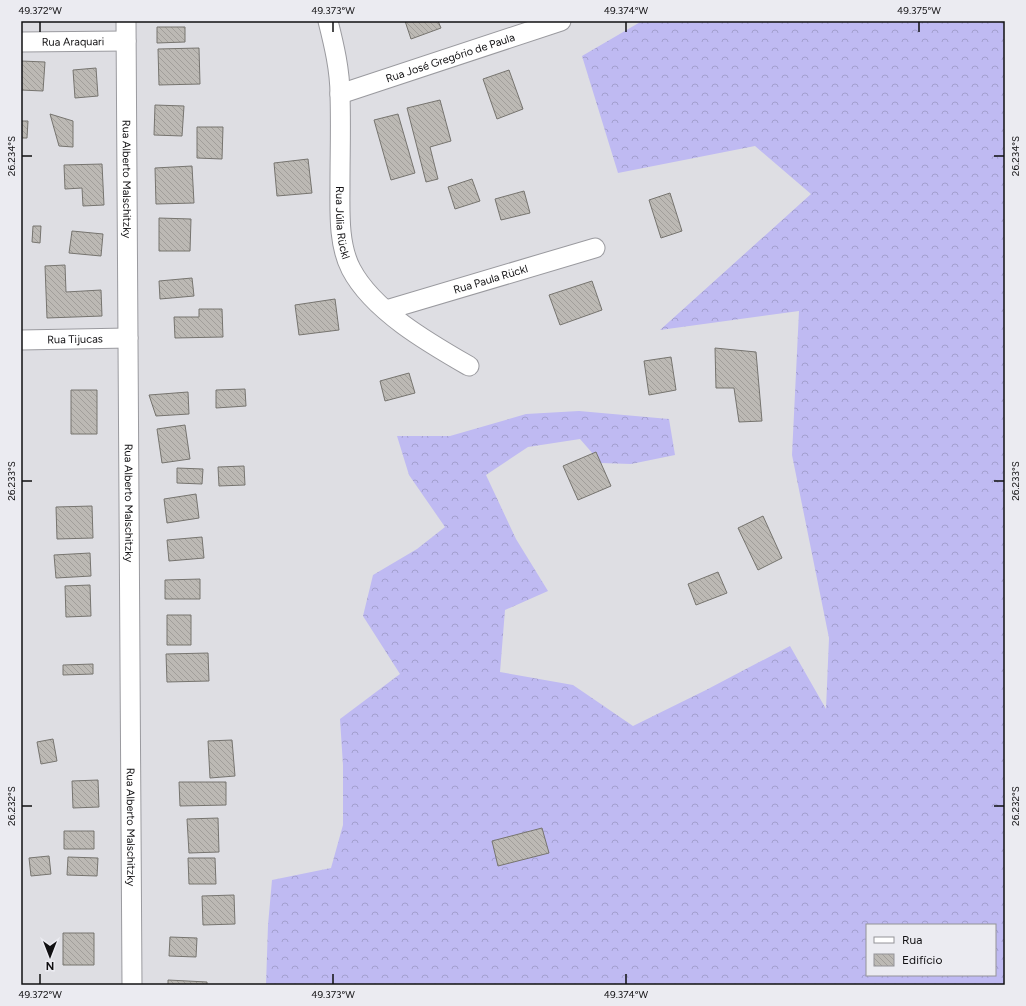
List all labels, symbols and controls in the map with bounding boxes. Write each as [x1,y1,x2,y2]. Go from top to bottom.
text: 49.372°W [18,4,62,17]
text: 49.373°W [311,4,355,17]
text: 49.374°W [604,4,649,17]
text: 49.375°W [897,4,941,17]
street label: Rua José Gregório de Paula [384,30,516,85]
street label: Rua Araquari [42,35,104,48]
street label: Rua Alberto Malschitzky [120,120,134,239]
text: 26.234°S [5,136,18,176]
text: 26.234°S [1009,136,1022,176]
street label: Rua Júlia Rückl [333,186,353,261]
street label: Rua Paula Rückl [452,262,529,296]
street label: Rua Tijucas [47,332,103,346]
street label: Rua Alberto Malschitzky [122,444,136,563]
text: 26.233°S [5,461,18,501]
text: 26.233°S [1009,461,1022,501]
street label: Rua Alberto Malschitzky [124,768,138,887]
text: 26.232°S [5,786,18,826]
text: 26.232°S [1009,786,1022,826]
legend [866,924,996,976]
text: Rua [902,933,922,947]
north arrow [30,936,70,976]
text: Edifício [902,953,942,967]
text: N [46,959,54,972]
text: 49.372°W [18,988,62,1001]
text: 49.373°W [311,988,355,1001]
text: 49.374°W [604,988,649,1001]

